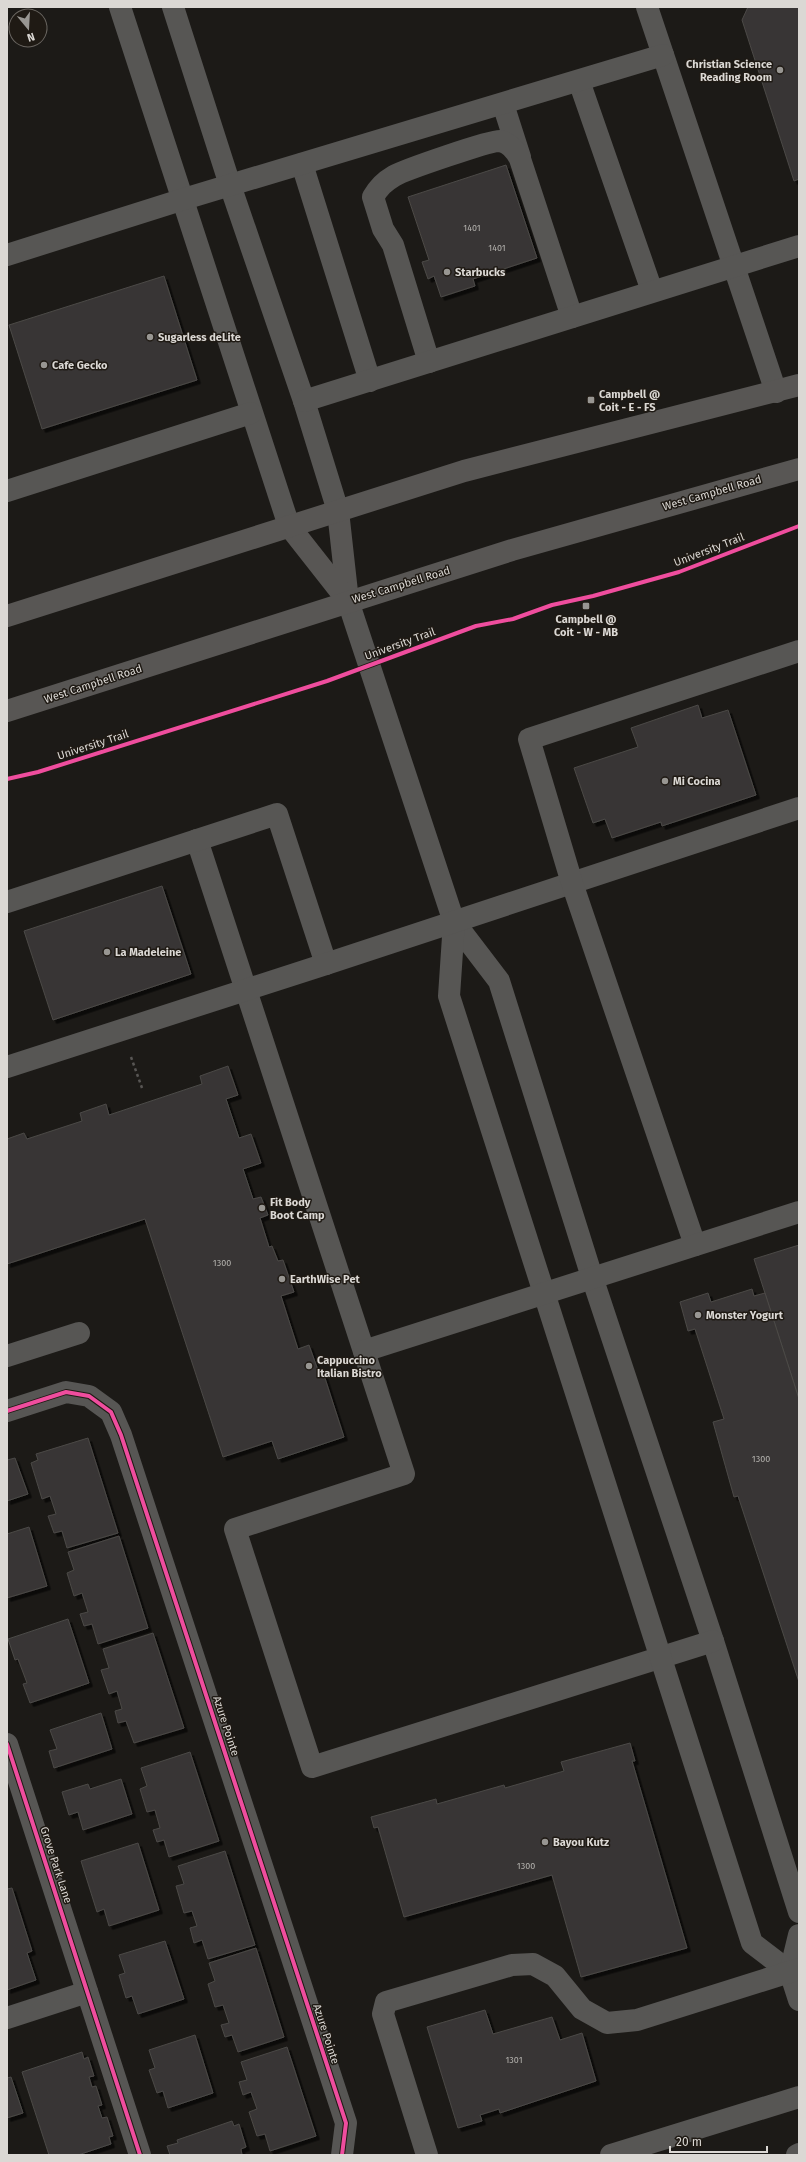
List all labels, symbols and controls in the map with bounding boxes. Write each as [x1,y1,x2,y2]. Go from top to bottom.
north arrow [8,8,48,48]
text: N [25,30,36,44]
place label: Christian Science Reading Room [686,58,772,84]
marker: Christian Science Reading Room [775,65,785,75]
house number: 1401 [463,223,481,233]
house number: 1401 [488,243,506,253]
place label: Starbucks [455,266,506,279]
marker: Starbucks [442,267,452,277]
place label: Sugarless deLite [158,331,241,344]
marker: Sugarless deLite [145,332,155,342]
place label: Cafe Gecko [52,359,108,372]
marker: Cafe Gecko [39,360,49,370]
place label: Campbell @ Coit - E - FS [599,388,660,414]
marker: Campbell @ Coit - E - FS [586,395,596,405]
street label: West Campbell Road [661,473,763,513]
street label: University Trail [672,531,746,569]
street label: West Campbell Road [350,564,452,606]
marker: Campbell @ Coit - W - MB [581,601,591,611]
place label: Campbell @ Coit - W - MB [554,613,618,639]
street label: University Trail [363,625,437,663]
street label: West Campbell Road [42,662,144,706]
street label: University Trail [56,727,130,763]
place label: Mi Cocina [673,775,721,788]
marker: Mi Cocina [660,776,670,786]
place label: La Madeleine [115,946,181,959]
marker: La Madeleine [102,947,112,957]
place label: Fit Body Boot Camp [270,1196,325,1222]
marker: Fit Body Boot Camp [257,1203,267,1213]
house number: 1300 [213,1258,231,1268]
place label: EarthWise Pet [290,1273,360,1286]
marker: EarthWise Pet [277,1274,287,1284]
place label: Monster Yogurt [706,1309,784,1322]
marker: Monster Yogurt [693,1310,703,1320]
place label: Cappuccino Italian Bistro [317,1354,382,1380]
marker: Cappuccino Italian Bistro [304,1361,314,1371]
house number: 1300 [752,1454,770,1464]
street label: Azure Pointe [210,1694,242,1758]
street label: Grove Park Lane [37,1825,75,1905]
place label: Bayou Kutz [553,1836,609,1849]
marker: Bayou Kutz [540,1837,550,1847]
house number: 1300 [517,1861,535,1871]
street label: Azure Pointe [310,2002,342,2066]
house number: 1301 [505,2055,523,2065]
scale bar [670,2128,767,2154]
text: 20 m [676,2135,702,2149]

